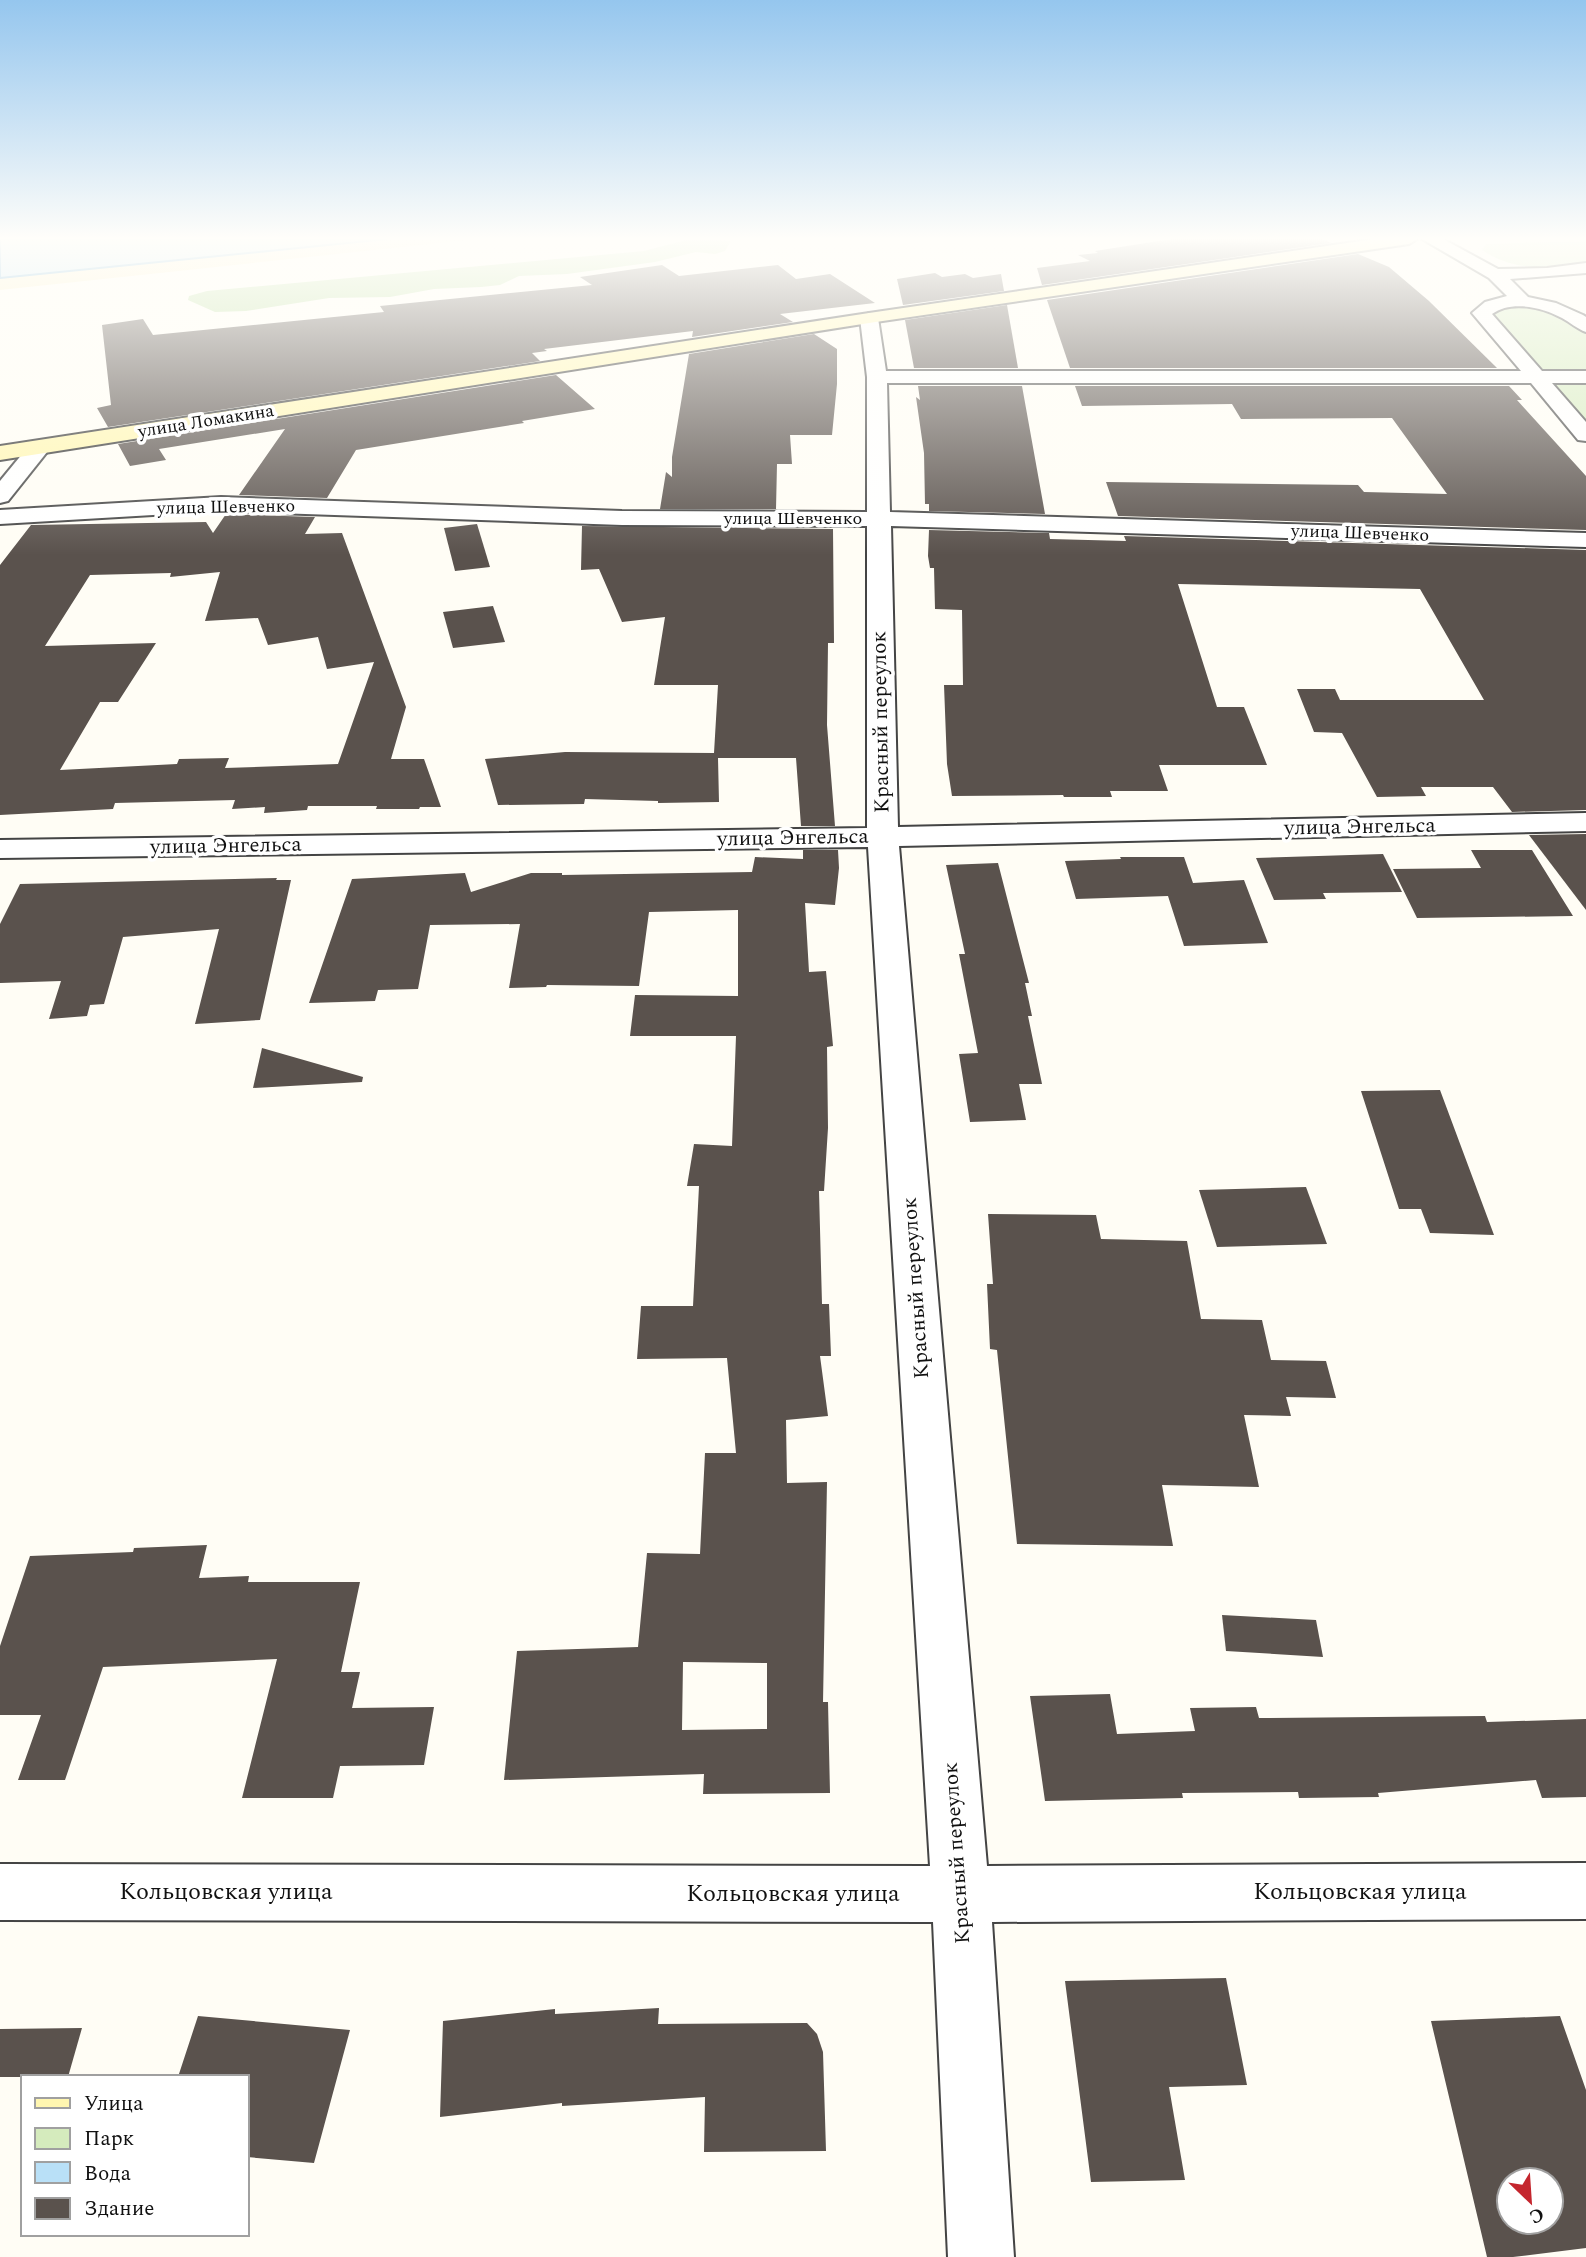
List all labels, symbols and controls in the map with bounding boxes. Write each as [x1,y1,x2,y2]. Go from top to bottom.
street label: улица Ломакина [135,397,276,445]
street label: улица Шевченко [156,492,295,522]
street label: улица Шевченко [723,505,862,532]
street label: улица Шевченко [1289,517,1430,549]
street label: Красный переулок [863,630,899,813]
street label: улица Энгельса [1283,810,1437,844]
street label: улица Энгельса [716,821,870,855]
street label: улица Энгельса [149,829,303,863]
street label: Красный переулок [894,1196,938,1380]
street label: Красный переулок [935,1761,979,1945]
street label: Кольцовская улица [119,1874,333,1910]
street label: Кольцовская улица [1253,1874,1467,1910]
street label: Кольцовская улица [686,1876,900,1912]
legend [21,2075,248,2236]
text: Улица [84,2088,144,2120]
text: Парк [84,2123,135,2155]
text: Вода [84,2158,132,2190]
north arrow [1495,2166,1565,2236]
text: Здание [84,2193,154,2225]
text: С [1524,2199,1549,2231]

